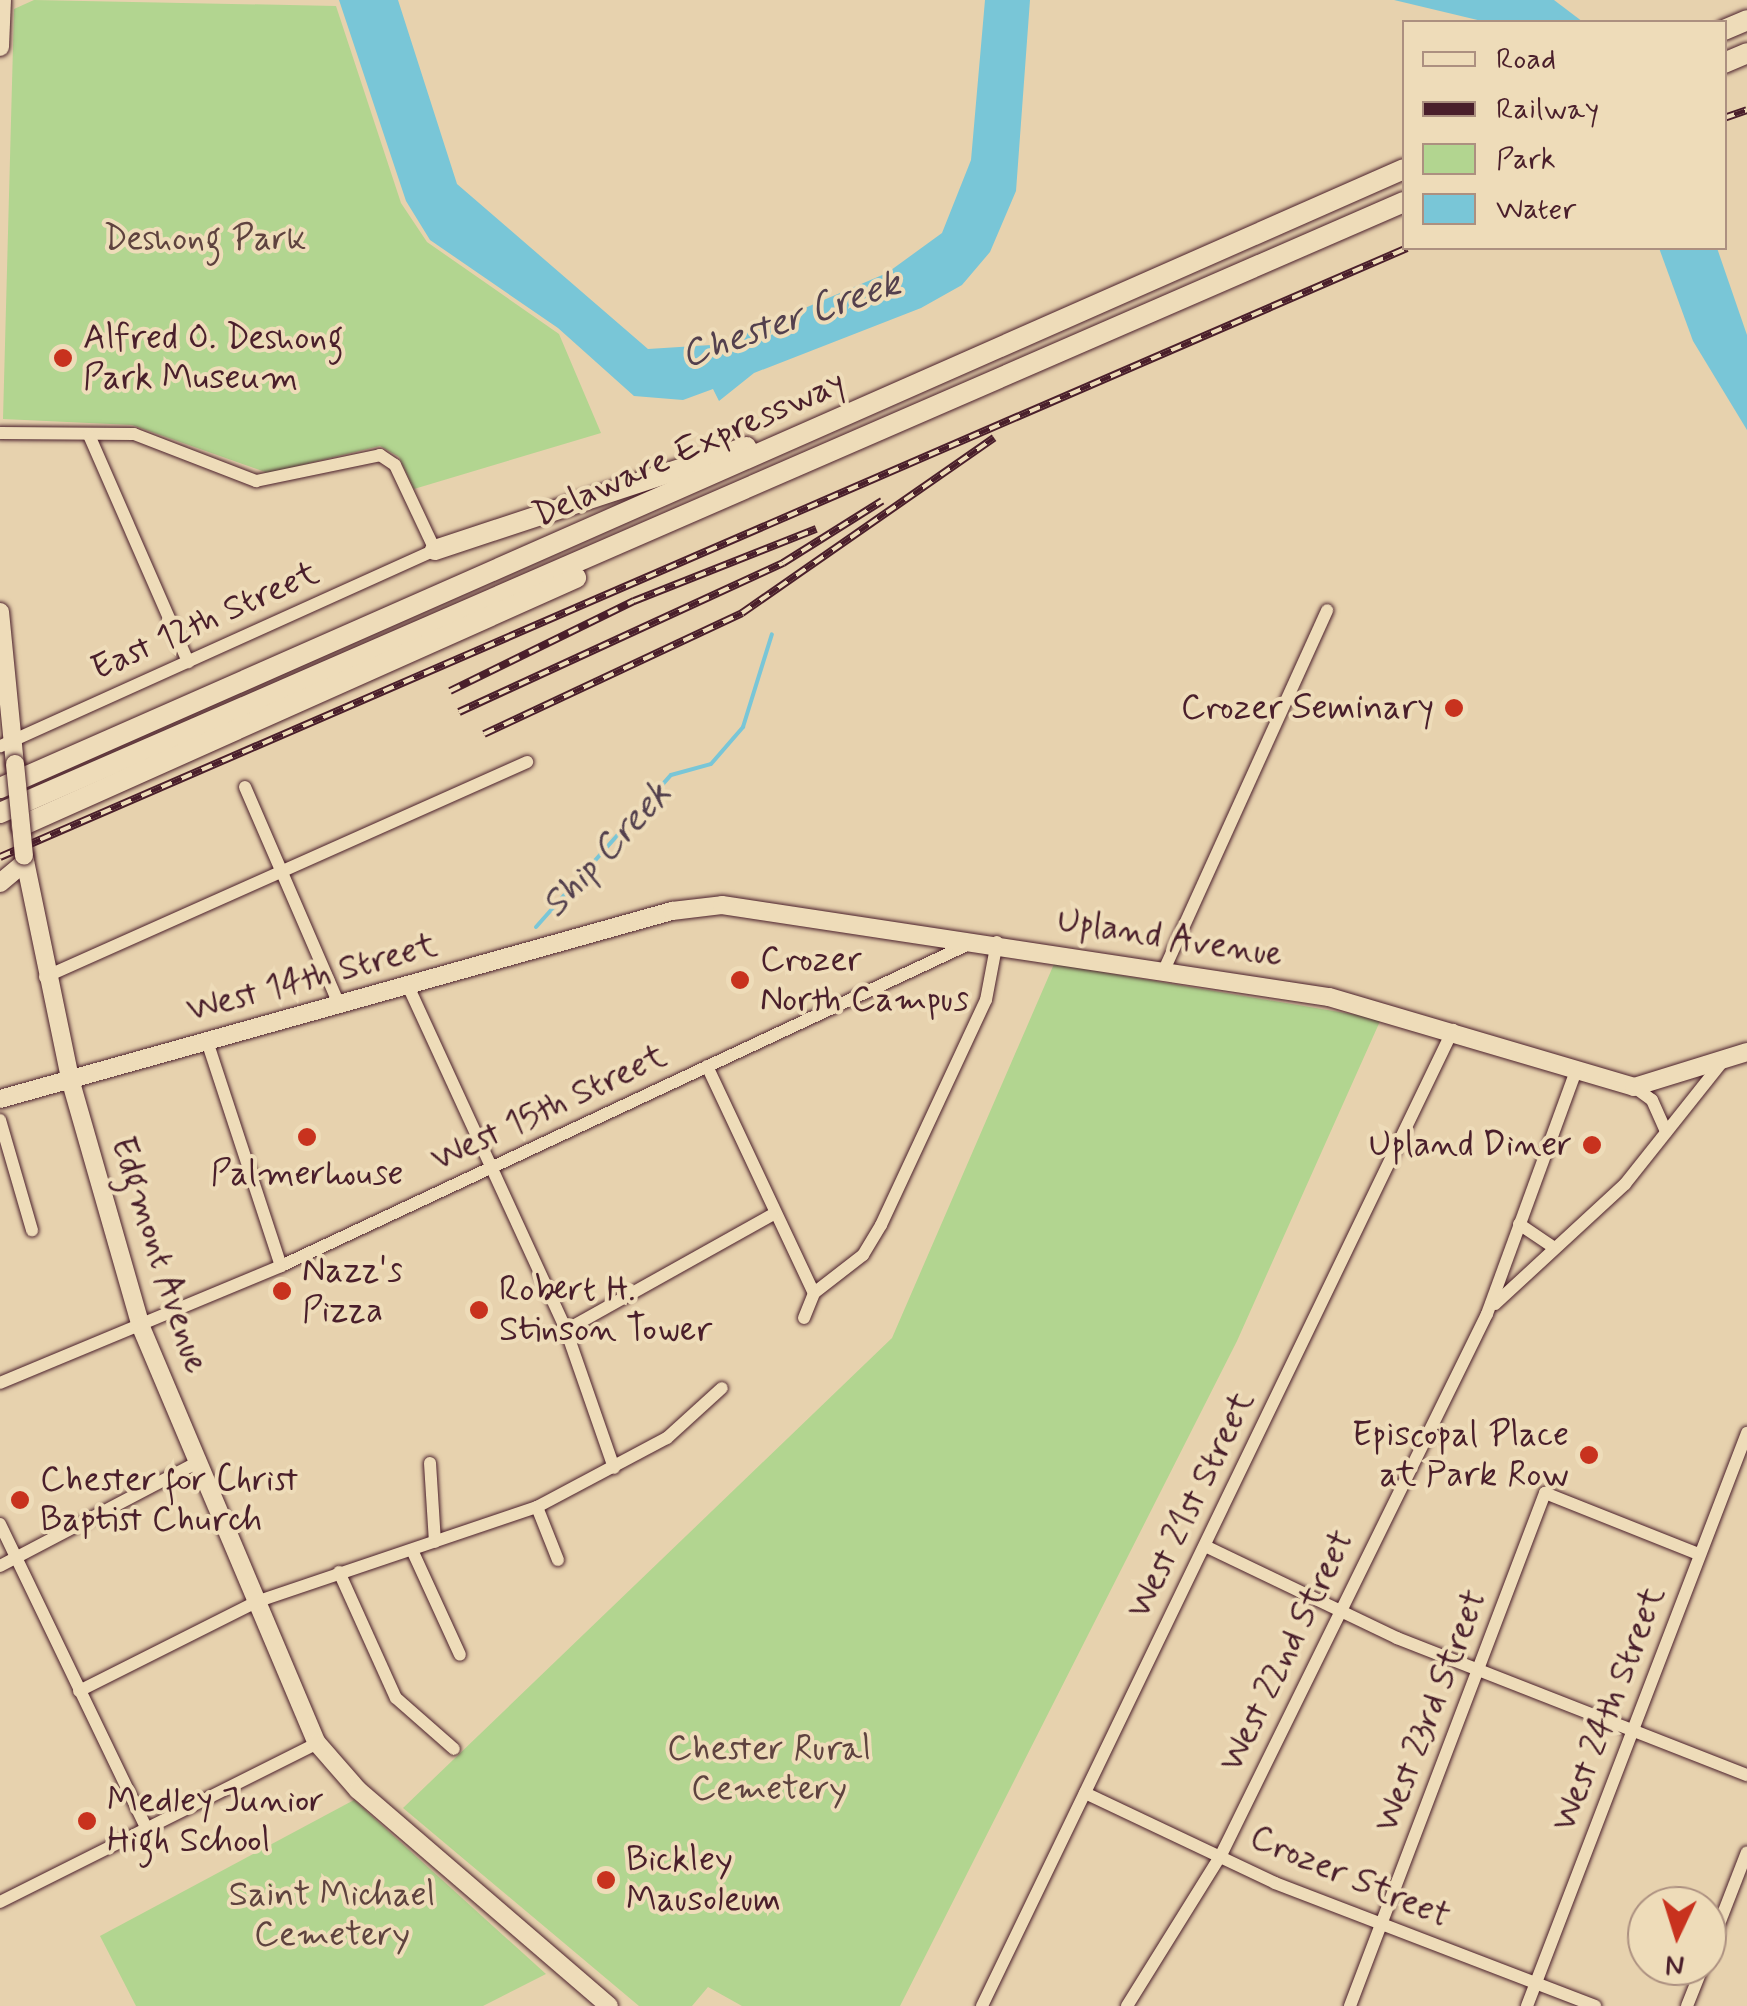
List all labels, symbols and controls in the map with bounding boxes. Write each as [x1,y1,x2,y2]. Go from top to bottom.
legend [1402,20,1727,250]
text: Road [1496,40,1556,79]
text: Railway [1496,90,1599,129]
text: Park [1496,140,1556,179]
text: Water [1496,190,1576,229]
park label: Deshong Park [107,218,303,260]
water label: Chester Creek [674,261,908,379]
place label: Alfred O. Deshong Park Museum [83,317,346,399]
marker: Alfred O. Deshong Park Museum [52,347,74,369]
street label: Delaware Expressway [526,361,852,537]
street label: East 12th Street [85,552,325,690]
place label: Crozer Seminary [1165,687,1434,729]
marker: Crozer Seminary [1443,697,1465,719]
water label: Ship Creek [532,772,682,928]
street label: Upland Avenue [1056,900,1284,976]
street label: West 14th Street [182,924,442,1032]
place label: Crozer North Campus [760,939,969,1021]
marker: Crozer North Campus [729,969,751,991]
street label: West 15th Street [425,1035,673,1181]
place label: Upland Diner [1373,1124,1572,1166]
marker: Palmerhouse [296,1126,318,1148]
street label: Edgmont Avenue [100,1127,218,1383]
marker: Upland Diner [1581,1134,1603,1156]
place label: Palmerhouse [210,1153,404,1195]
place label: Nazz's Pizza [302,1250,403,1332]
place label: Robert H. Stinson Tower [499,1269,713,1351]
marker: Nazz's Pizza [271,1280,293,1302]
marker: Robert H. Stinson Tower [468,1299,490,1321]
street label: West 21st Street [1118,1385,1264,1625]
place label: Episcopal Place at Park Row [1356,1414,1569,1496]
marker: Episcopal Place at Park Row [1578,1444,1600,1466]
place label: Chester for Christ Baptist Church [40,1459,308,1541]
marker: Chester for Christ Baptist Church [9,1489,31,1511]
street label: West 22nd Street [1211,1524,1363,1778]
street label: West 24th Street [1543,1581,1675,1837]
street label: West 23rd Street [1366,1585,1496,1837]
park label: Chester Rural Cemetery [669,1728,869,1810]
place label: Medley Junior High School [107,1780,317,1862]
marker: Medley Junior High School [76,1810,98,1832]
street label: Crozer Street [1244,1816,1456,1938]
place label: Bickley Mausoleum [626,1839,781,1921]
marker: Bickley Mausoleum [595,1869,617,1891]
park label: Saint Michael Cemetery [229,1874,435,1956]
north arrow [1627,1886,1727,1986]
text: N [1664,1945,1686,1984]

